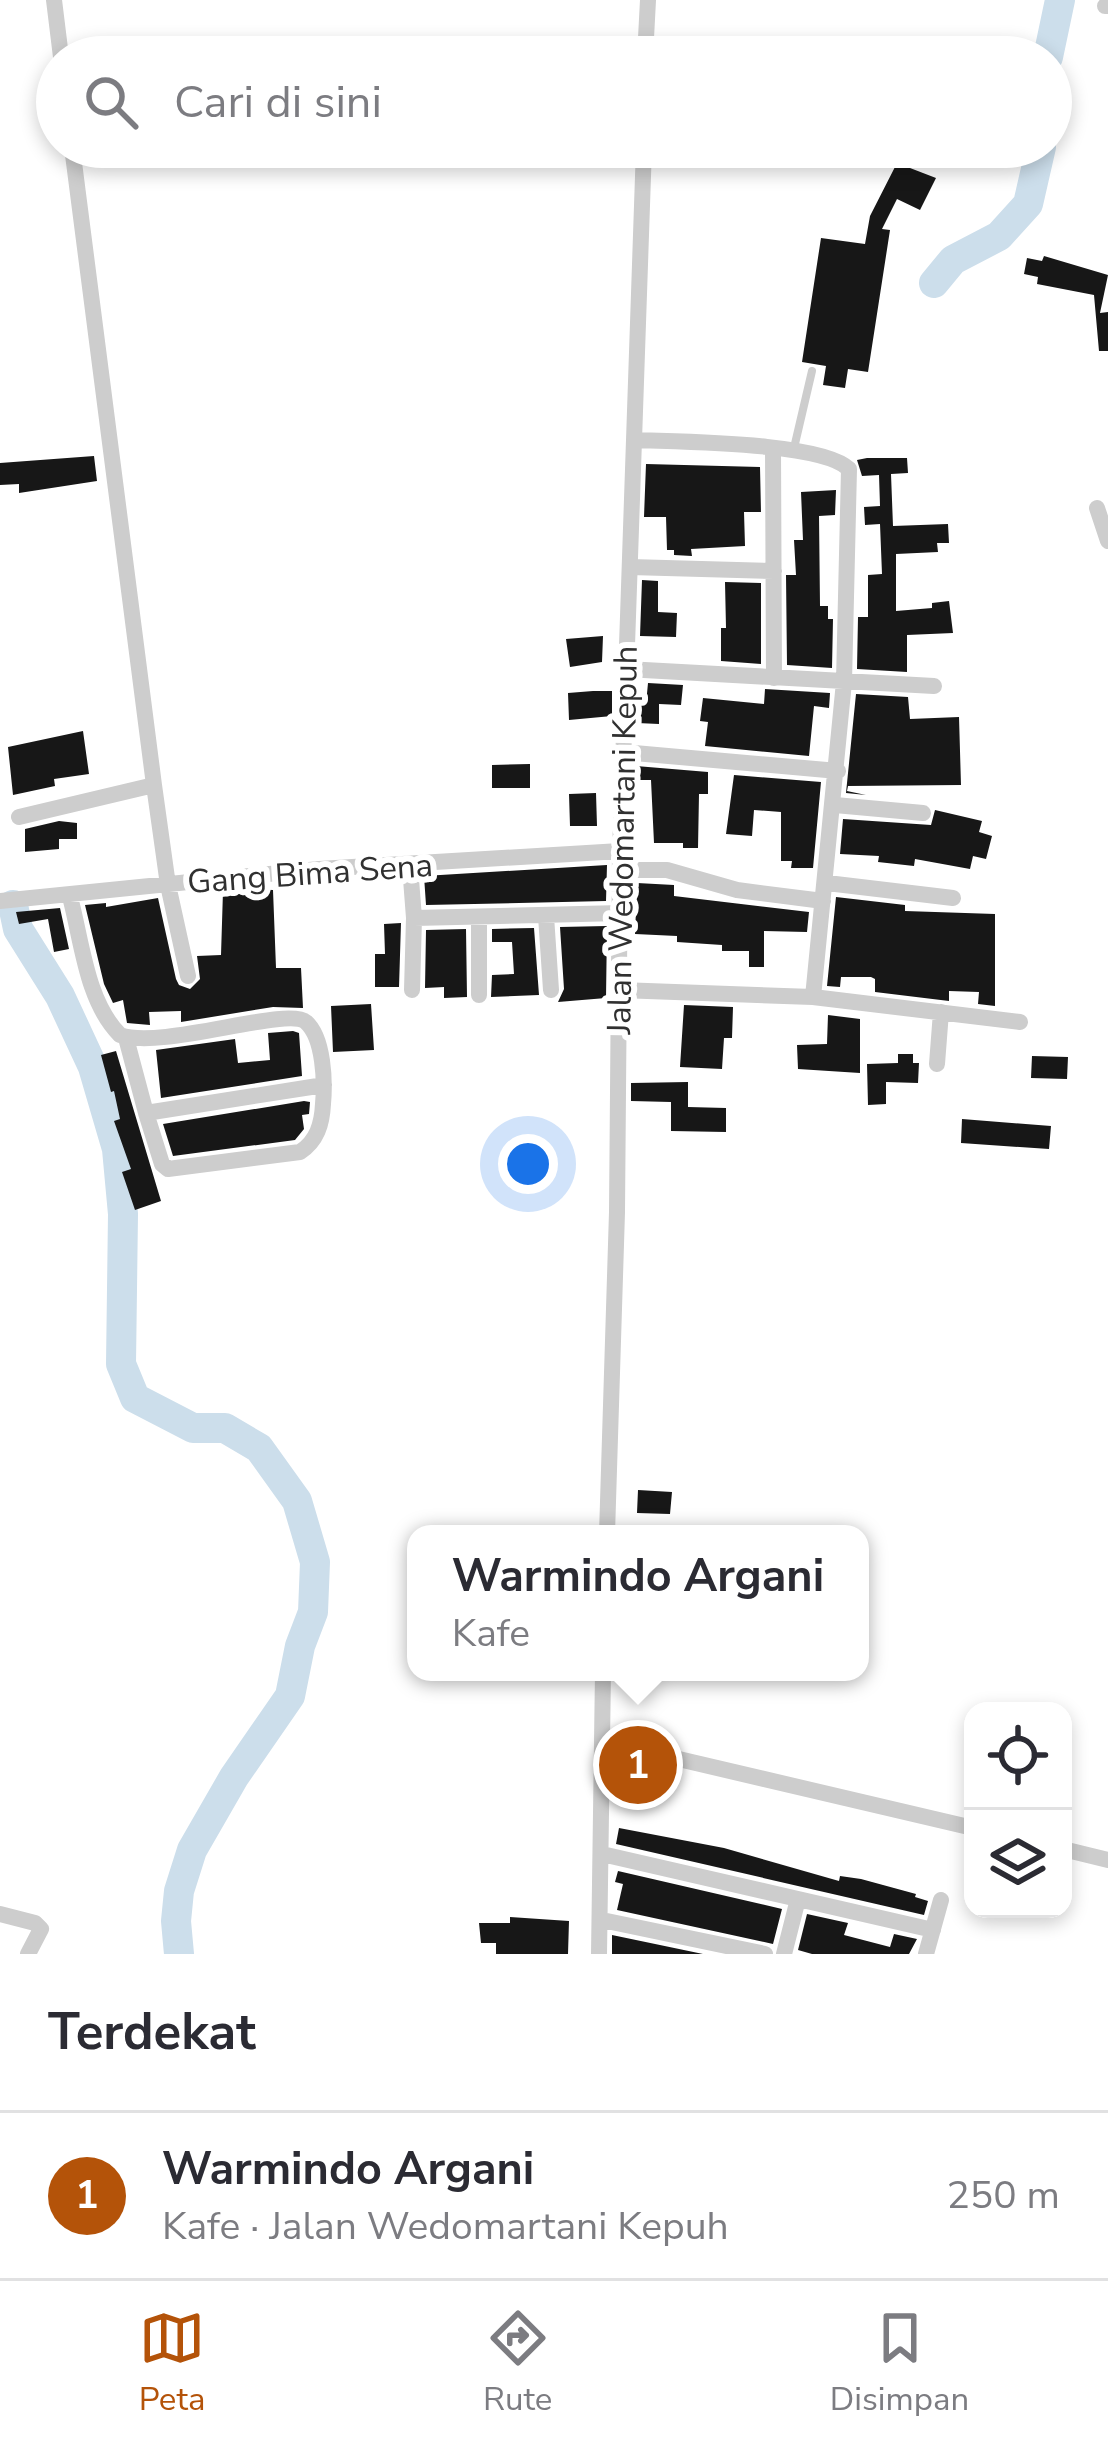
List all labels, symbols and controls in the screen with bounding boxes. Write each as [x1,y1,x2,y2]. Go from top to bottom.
search box [36,36,1072,168]
icon: search [78,69,144,135]
text: Cari di sini [174,72,382,133]
street label: Jalan Wedomartani Kepuh [597,645,649,1036]
street label: Gang Bima Sena [186,843,434,905]
your location [498,1134,558,1194]
popup [407,1525,869,1681]
text: Warmindo Argani [452,1546,824,1607]
text: Kafe [452,1607,530,1660]
map controls [964,1702,1072,1918]
button: locate [964,1702,1072,1810]
pin: 1 [599,1720,677,1810]
button: layers [964,1810,1072,1918]
text: Terdekat [48,1997,256,2067]
text: Warmindo Argani [162,2139,534,2200]
text: 1 [75,2169,99,2222]
text: 250 m [946,2169,1060,2222]
text: Kafe · Jalan Wedomartani Kepuh [162,2200,729,2253]
tab: Peta [139,2305,205,2422]
tab: Rute [483,2305,552,2422]
tab: Disimpan [830,2305,969,2422]

